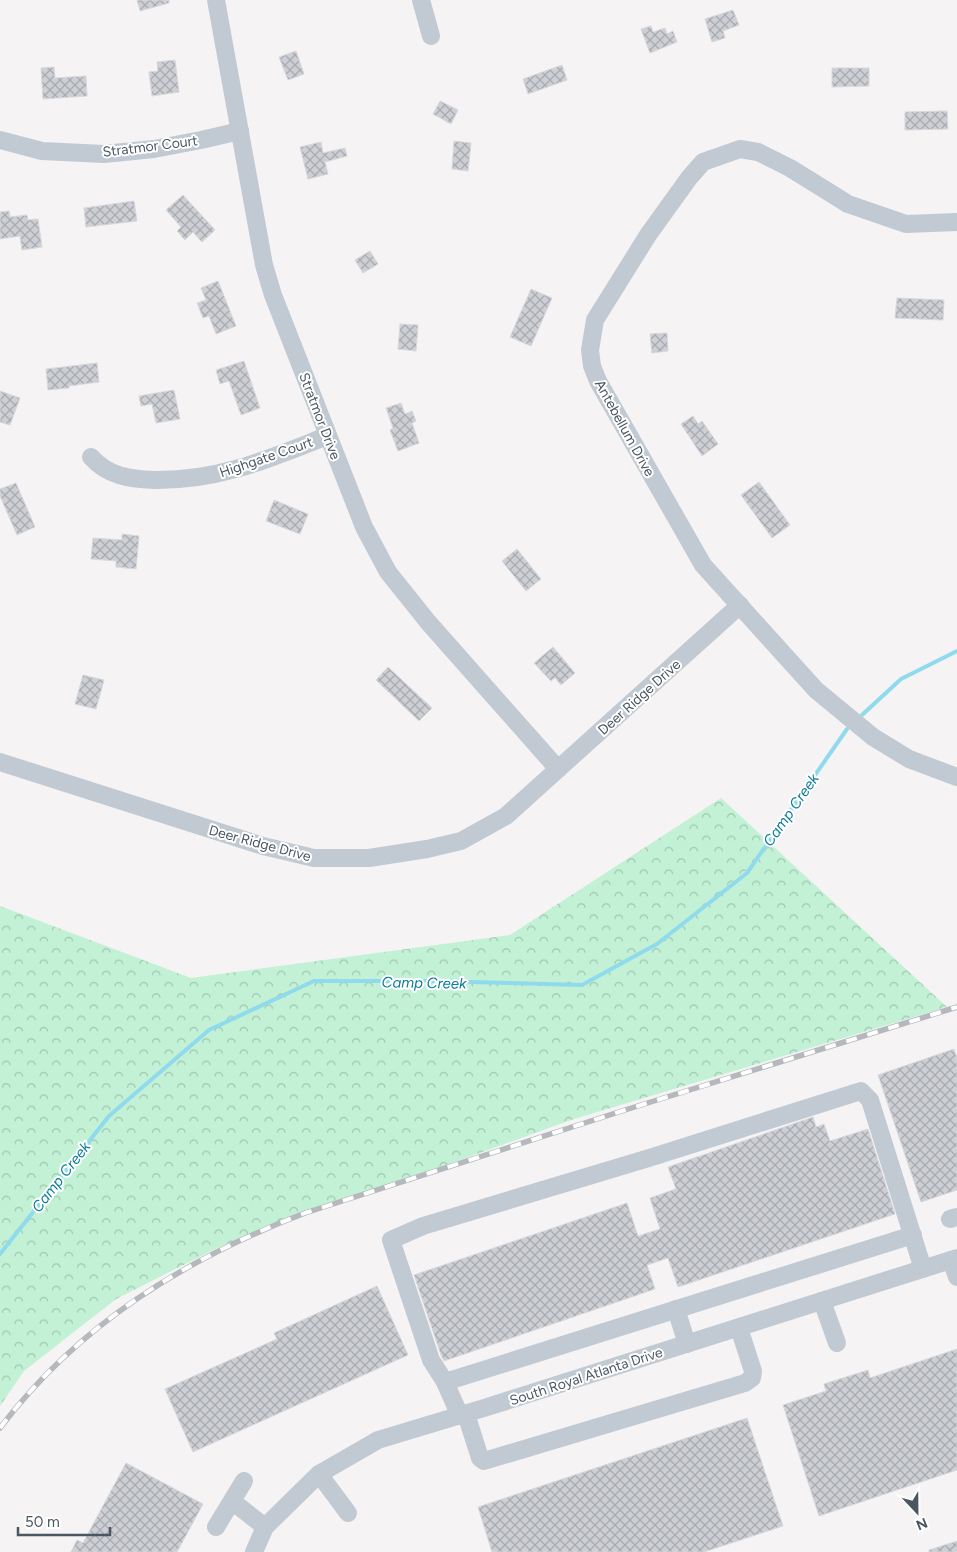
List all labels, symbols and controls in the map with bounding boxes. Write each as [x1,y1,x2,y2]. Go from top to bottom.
street label: Stratmor Court [102,132,198,161]
street label: Stratmor Drive [295,370,344,462]
street label: Antebellum Drive [591,377,658,480]
street label: Highgate Court [217,434,315,481]
street label: Deer Ridge Drive [595,656,684,739]
water label: Camp Creek [759,770,823,850]
street label: Deer Ridge Drive [207,822,313,865]
water label: Camp Creek [382,973,467,993]
water label: Camp Creek [28,1138,95,1216]
street label: South Royal Atlanta Drive [508,1344,665,1409]
north arrow [892,1487,942,1537]
scale bar [18,1504,110,1536]
text: 50 m [25,1513,60,1531]
text: N [913,1514,930,1533]

